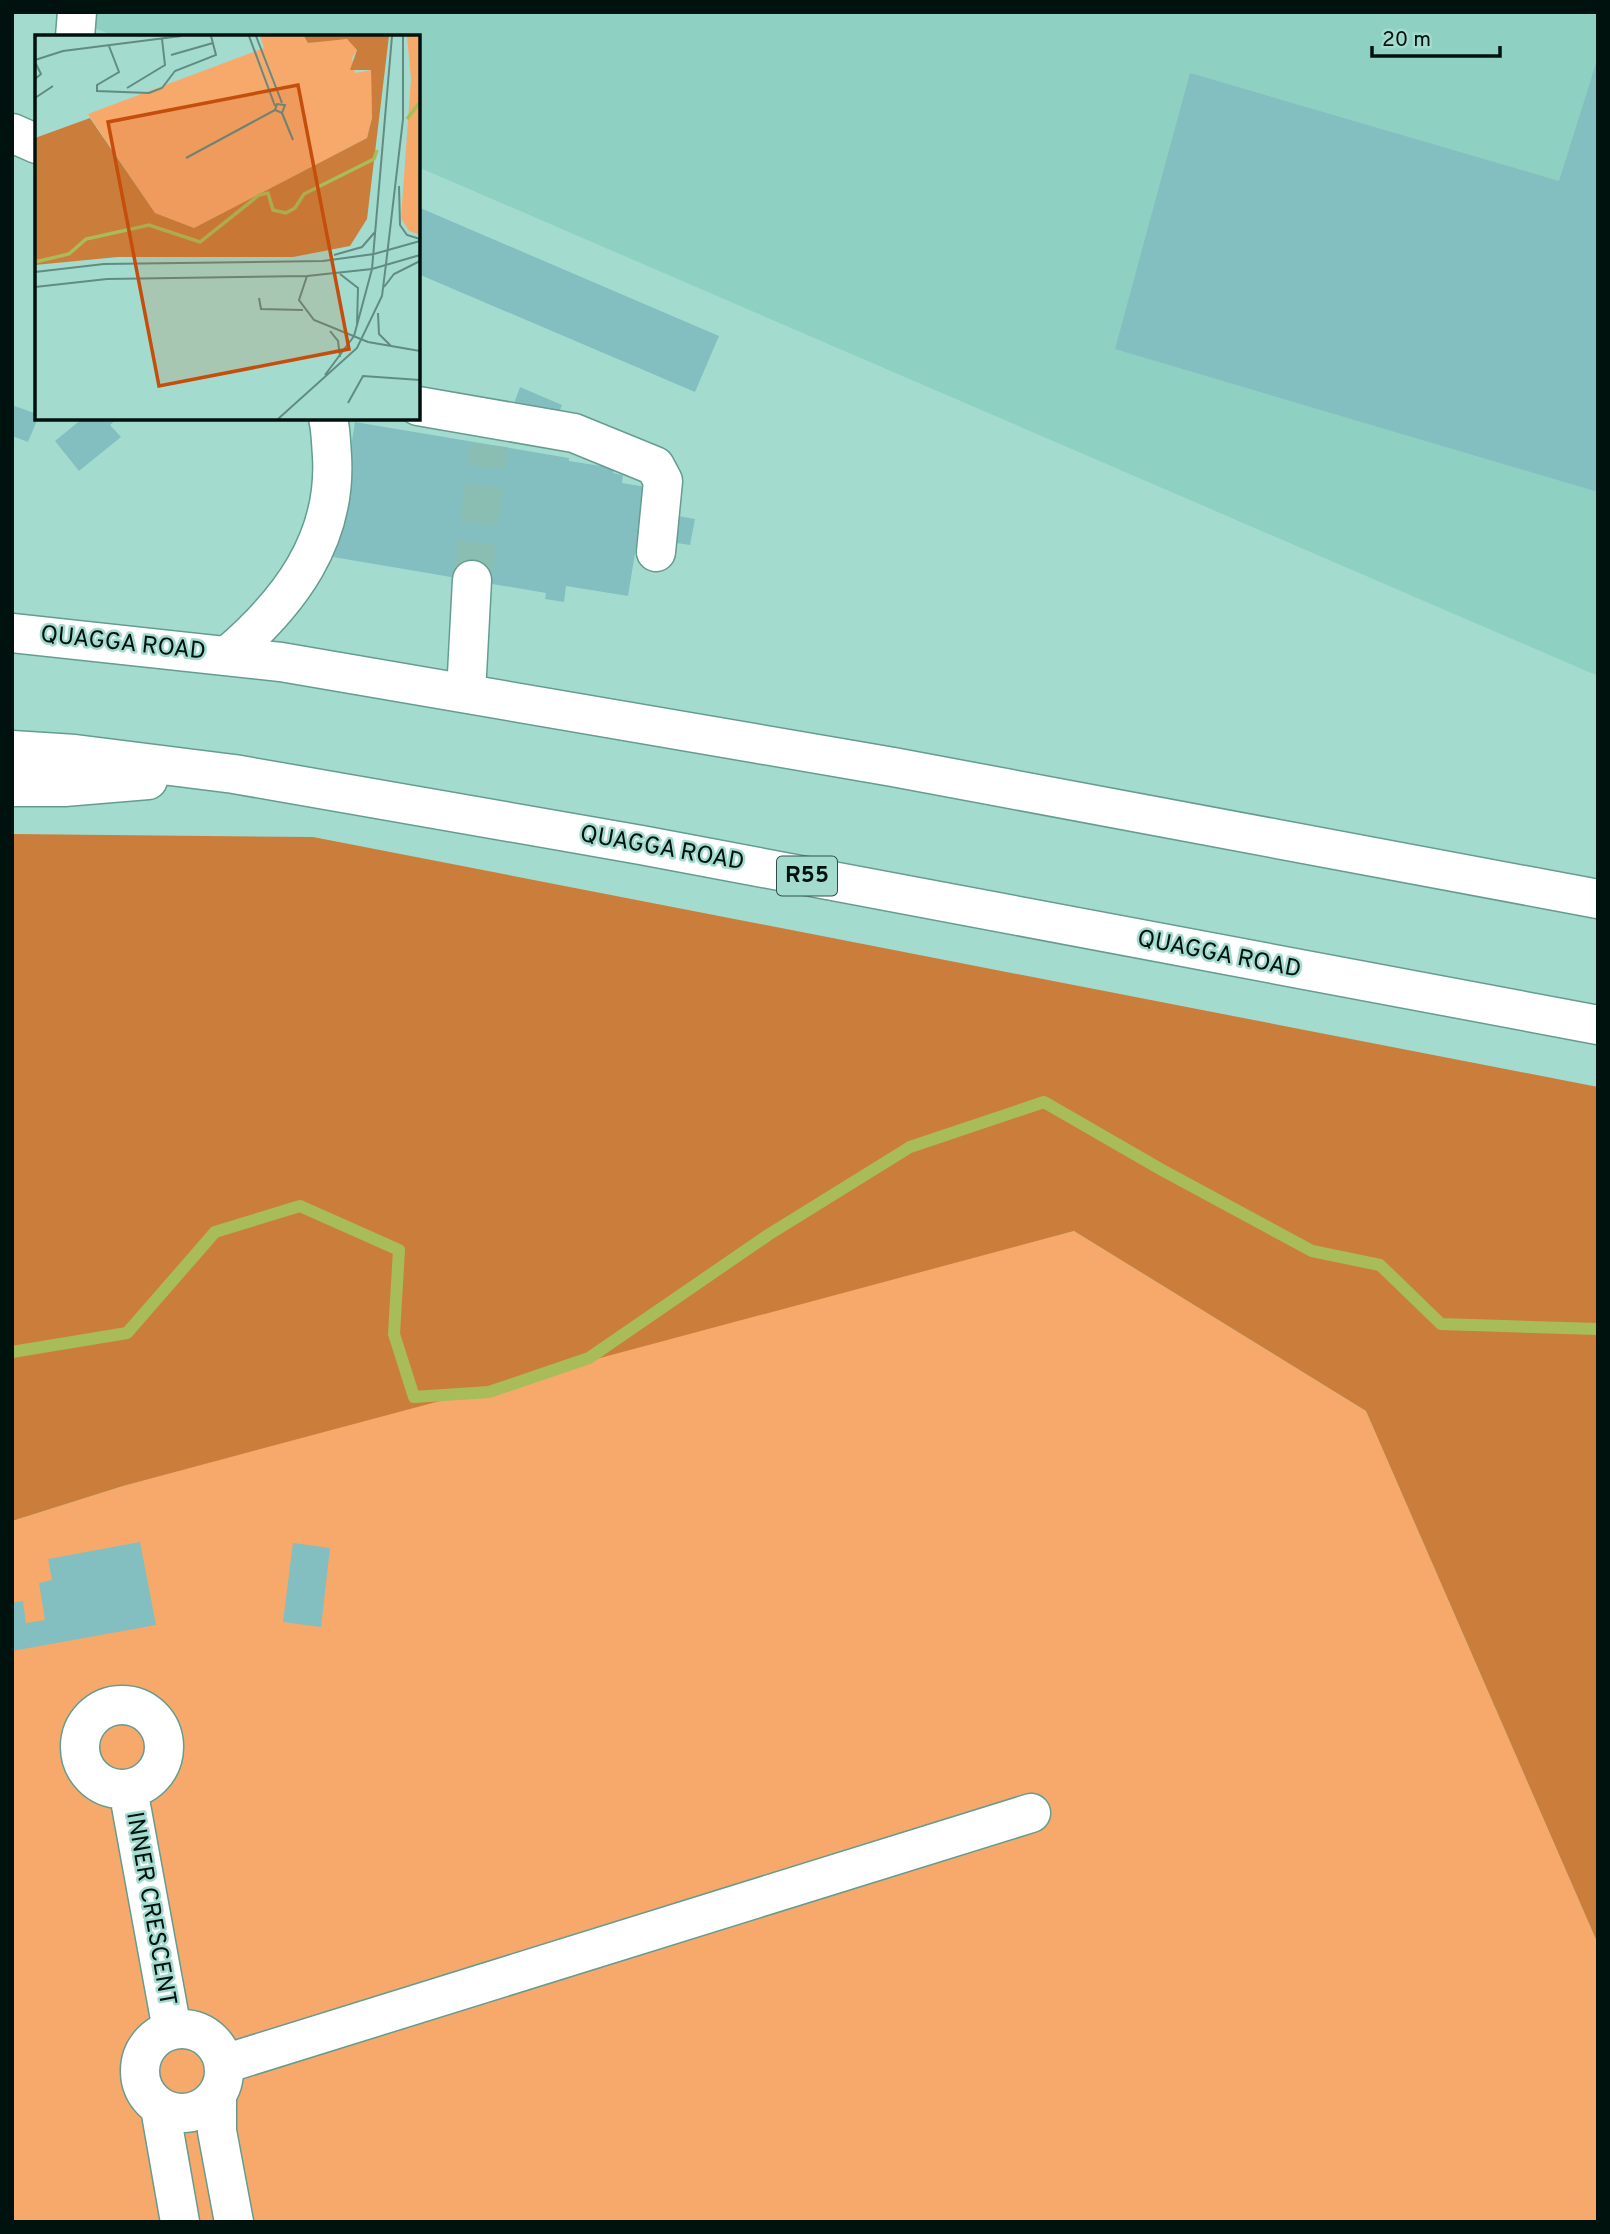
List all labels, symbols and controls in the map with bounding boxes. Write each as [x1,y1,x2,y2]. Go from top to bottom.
scale bar [1372,14,1500,58]
text: 20 m [1382,27,1431,54]
inset map [35,35,420,420]
street label: QUAGGA ROAD [39,620,207,668]
street label: QUAGGA ROAD [577,820,747,878]
road number: R55 [777,856,837,896]
street label: QUAGGA ROAD [1134,924,1304,986]
street label: INNER CRESCENT [118,1810,182,2008]

